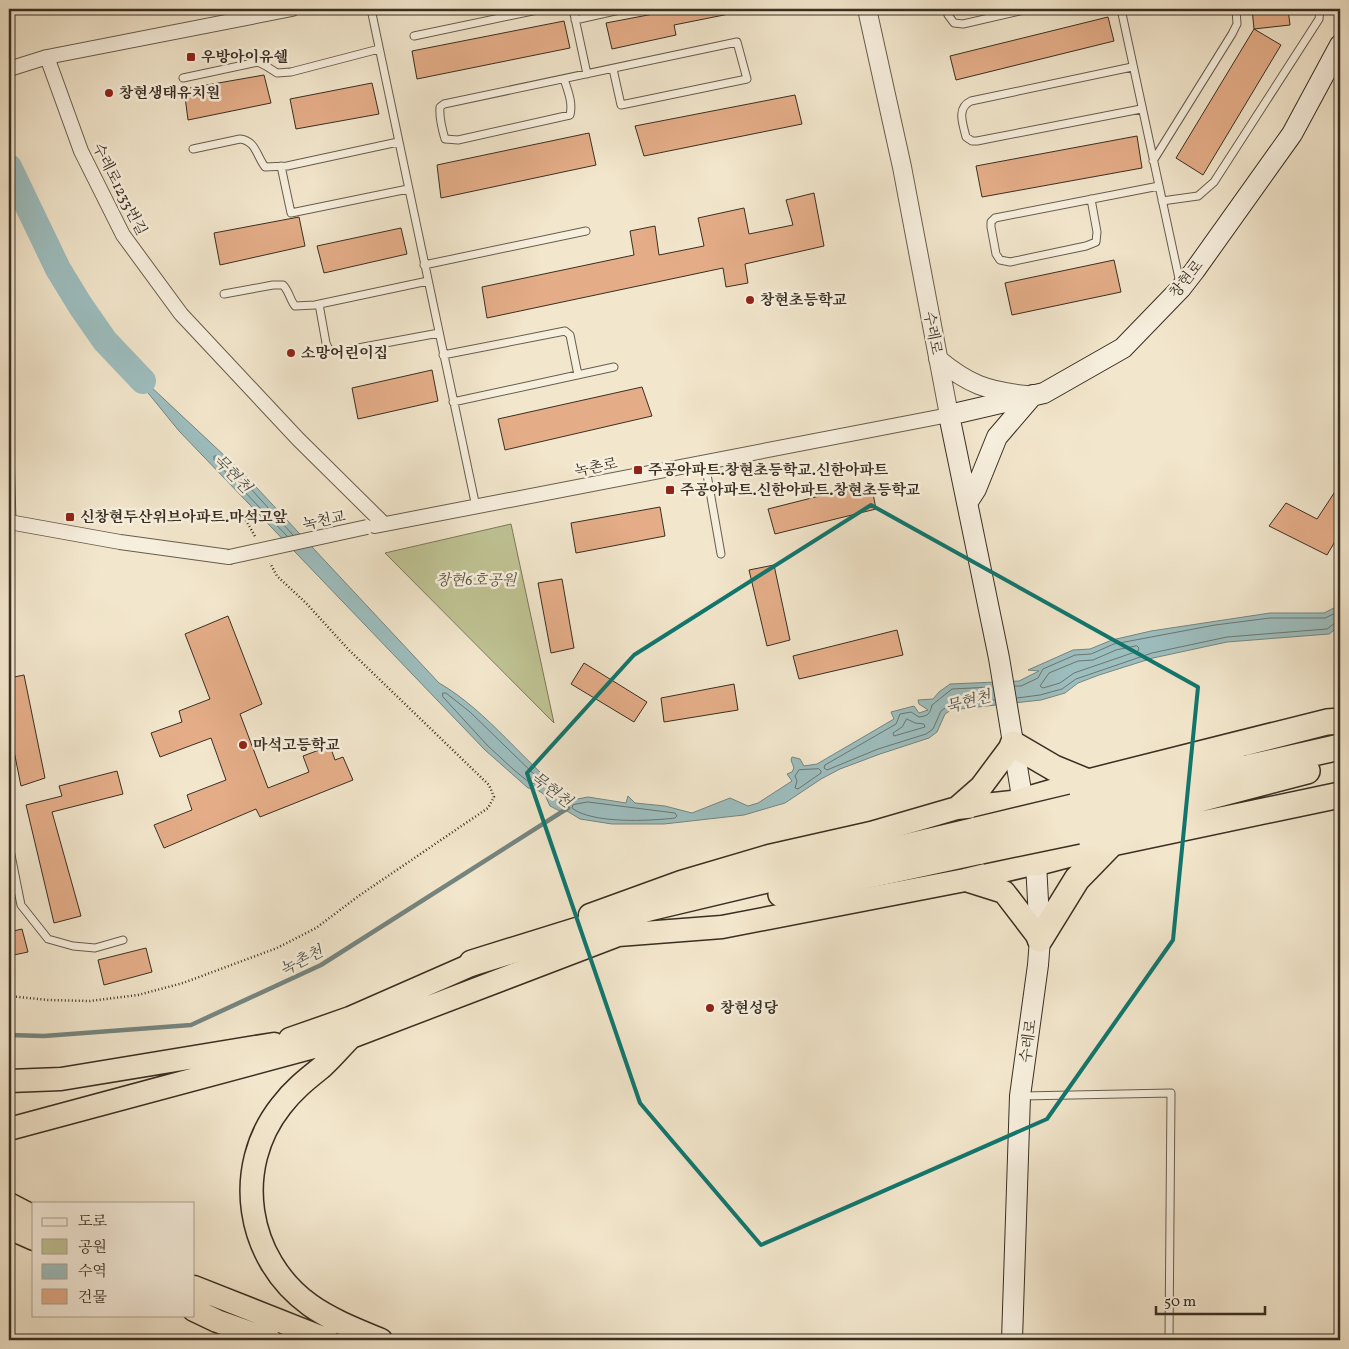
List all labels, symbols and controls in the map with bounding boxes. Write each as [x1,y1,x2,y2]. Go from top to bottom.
place label: 우방아이유쉘 [201,48,288,69]
marker: 우방아이유쉘 [185,51,197,63]
place label: 창현생태유치원 [119,84,220,105]
marker: 창현생태유치원 [103,87,115,99]
street label: 수레로1233번길 [86,140,151,240]
street label: 창현로 [1165,256,1209,303]
place label: 창현초등학교 [760,291,847,312]
marker: 창현초등학교 [744,294,756,306]
street label: 수레로 [917,310,946,357]
place label: 소망어린이집 [301,344,388,365]
marker: 소망어린이집 [285,347,297,359]
water label: 묵현천 [208,450,257,500]
street label: 녹촌로 [573,454,620,483]
place label: 주공아파트.창현초등학교.신한아파트 [648,461,889,482]
marker: 주공아파트.창현초등학교.신한아파트 [632,464,644,476]
place label: 주공아파트.신한아파트.창현초등학교 [680,481,921,502]
marker: 주공아파트.신한아파트.창현초등학교 [664,484,676,496]
street label: 녹천교 [301,507,348,536]
place label: 신창현두산위브아파트.마석고앞 [80,508,288,529]
marker: 신창현두산위브아파트.마석고앞 [64,511,76,523]
park label: 창현6호공원 [436,571,518,592]
water label: 묵현천 [943,686,995,720]
place label: 마석고등학교 [253,736,340,757]
marker: 마석고등학교 [237,739,249,751]
water label: 묵현천 [526,768,577,814]
water label: 녹촌천 [276,941,329,982]
place label: 창현성당 [720,999,778,1020]
marker: 창현성당 [704,1002,716,1014]
street label: 수레로 [1016,1018,1043,1064]
legend [32,1202,195,1316]
text: 도로 [78,1212,107,1233]
text: 공원 [78,1238,107,1259]
text: 수역 [78,1262,107,1283]
scale bar [1156,1284,1265,1316]
text: 건물 [78,1288,107,1309]
text: 50 m [1164,1292,1196,1313]

